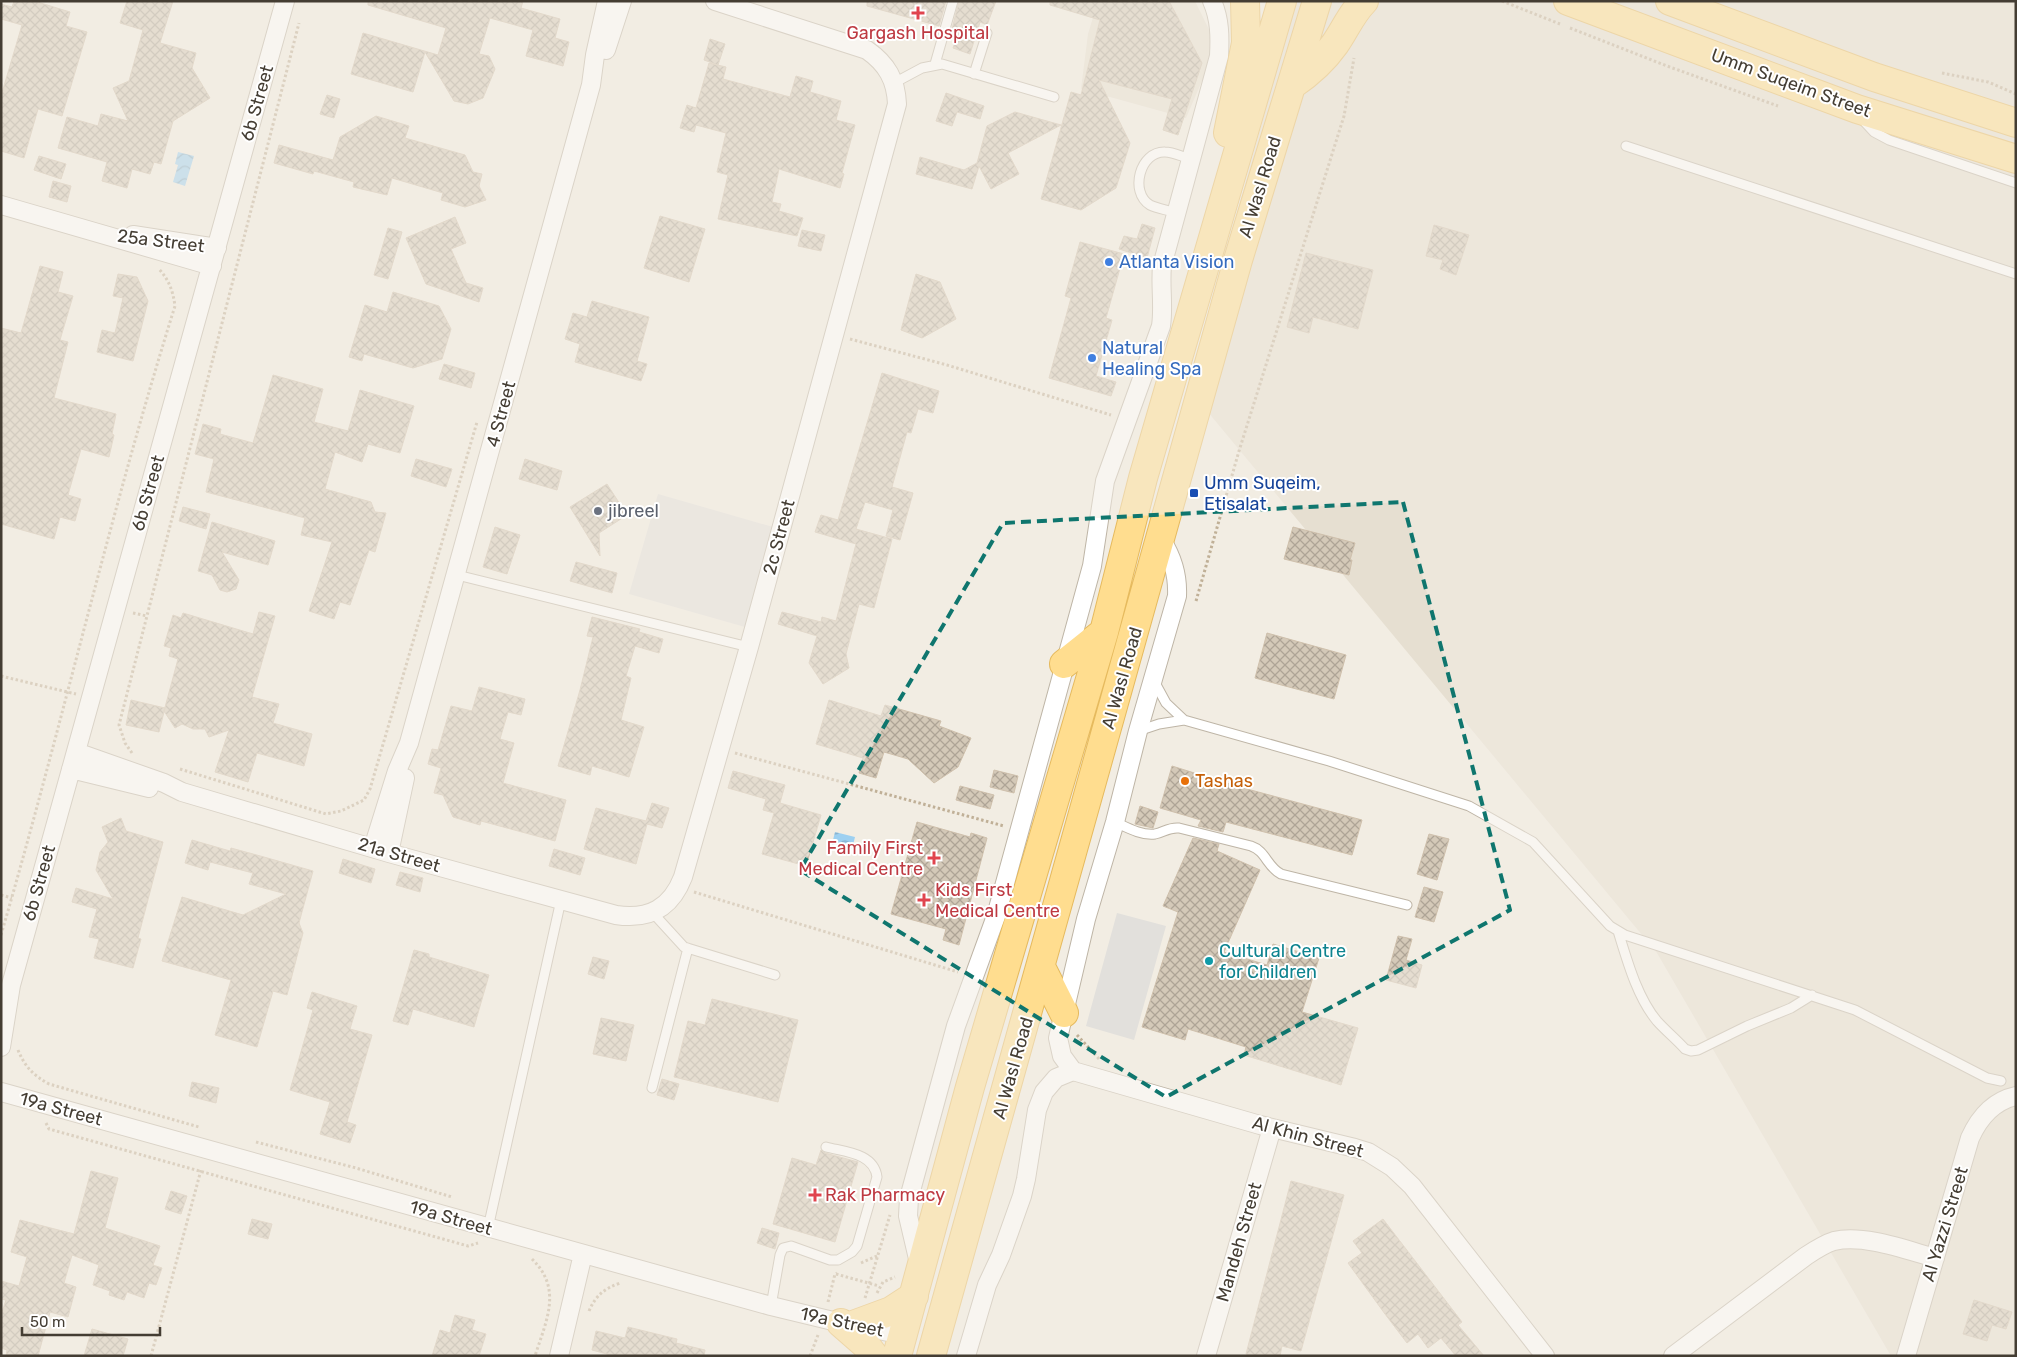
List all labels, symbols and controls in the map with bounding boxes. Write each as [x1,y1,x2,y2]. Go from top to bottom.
marker: Gargash Hospital [911,6,925,20]
place label: Gargash Hospital [847,22,989,44]
street label: Umm Suqeim Street [1708,44,1874,122]
street label: 6b Street [236,62,278,144]
street label: Al Wasl Road [1234,134,1286,240]
street label: 25a Street [116,225,206,257]
place label: Atlanta Vision [1119,251,1234,273]
marker: Atlanta Vision [1103,256,1115,268]
place label: Natural Healing Spa [1102,337,1202,380]
marker: Natural Healing Spa [1086,352,1098,364]
street label: 4 Street [482,378,520,450]
street label: 6b Street [127,452,169,534]
place label: Umm Suqeim, Etisalat [1204,472,1321,515]
marker: Umm Suqeim, Etisalat [1188,487,1200,499]
street label: 2c Street [758,497,800,577]
place label: jibreel [607,500,659,522]
marker: jibreel [592,505,604,517]
street label: Al Wasl Road [1097,624,1147,732]
place label: Tashas [1195,770,1253,792]
marker: Tashas [1179,775,1191,787]
street label: 21a Street [355,833,443,877]
place label: Family First Medical Centre [798,837,923,880]
street label: 6b Street [18,842,60,924]
marker: Family First Medical Centre [927,851,941,865]
place label: Kids First Medical Centre [935,879,1060,922]
marker: Kids First Medical Centre [917,893,931,907]
place label: Cultural Centre for Children [1219,940,1346,983]
marker: Cultural Centre for Children [1203,955,1215,967]
street label: Al Wasl Road [988,1014,1038,1122]
street label: 19a Street [17,1087,105,1131]
street label: Al Khin Street [1250,1112,1366,1162]
street label: Al Yazzi Street [1917,1164,1973,1284]
street label: Mandeh Street [1211,1180,1267,1304]
place label: Rak Pharmacy [825,1184,945,1206]
marker: Rak Pharmacy [809,1189,821,1201]
street label: 19a Street [407,1196,495,1240]
street label: 19a Street [798,1302,886,1342]
scale bar [22,1304,160,1336]
text: 50 m [30,1313,65,1331]

